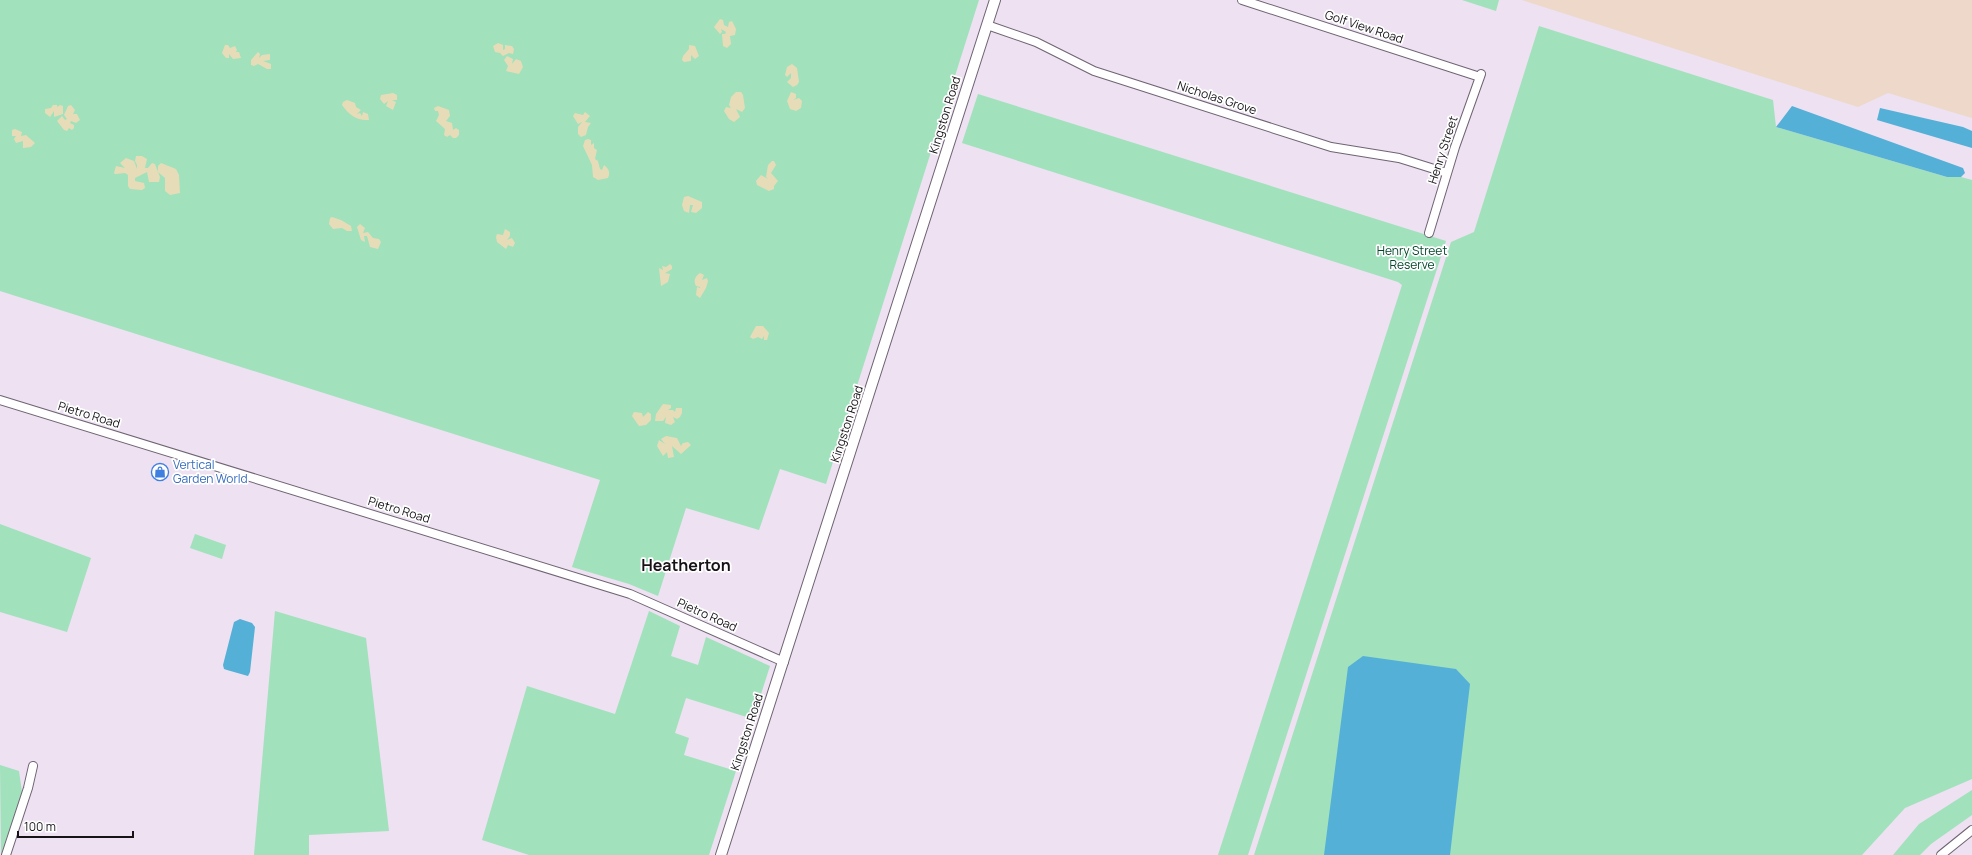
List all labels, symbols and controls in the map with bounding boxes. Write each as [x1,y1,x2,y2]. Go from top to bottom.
street label: Golf View Road [1323,6,1406,47]
street label: Kingston Road [925,74,964,156]
street label: Nicholas Grove [1175,77,1259,118]
street label: Henry Street [1424,114,1462,186]
park label: Henry Street Reserve [1377,242,1447,273]
street label: Kingston Road [826,383,867,465]
street label: Pietro Road [56,397,122,432]
place label: Vertical Garden World [173,456,248,487]
shop icon: Vertical Garden World [150,462,170,482]
street label: Pietro Road [366,492,432,527]
district label: Heatherton [641,554,731,576]
street label: Pietro Road [675,594,740,635]
street label: Kingston Road [726,691,767,773]
scale bar [18,813,133,839]
text: 100 m [24,818,56,835]

